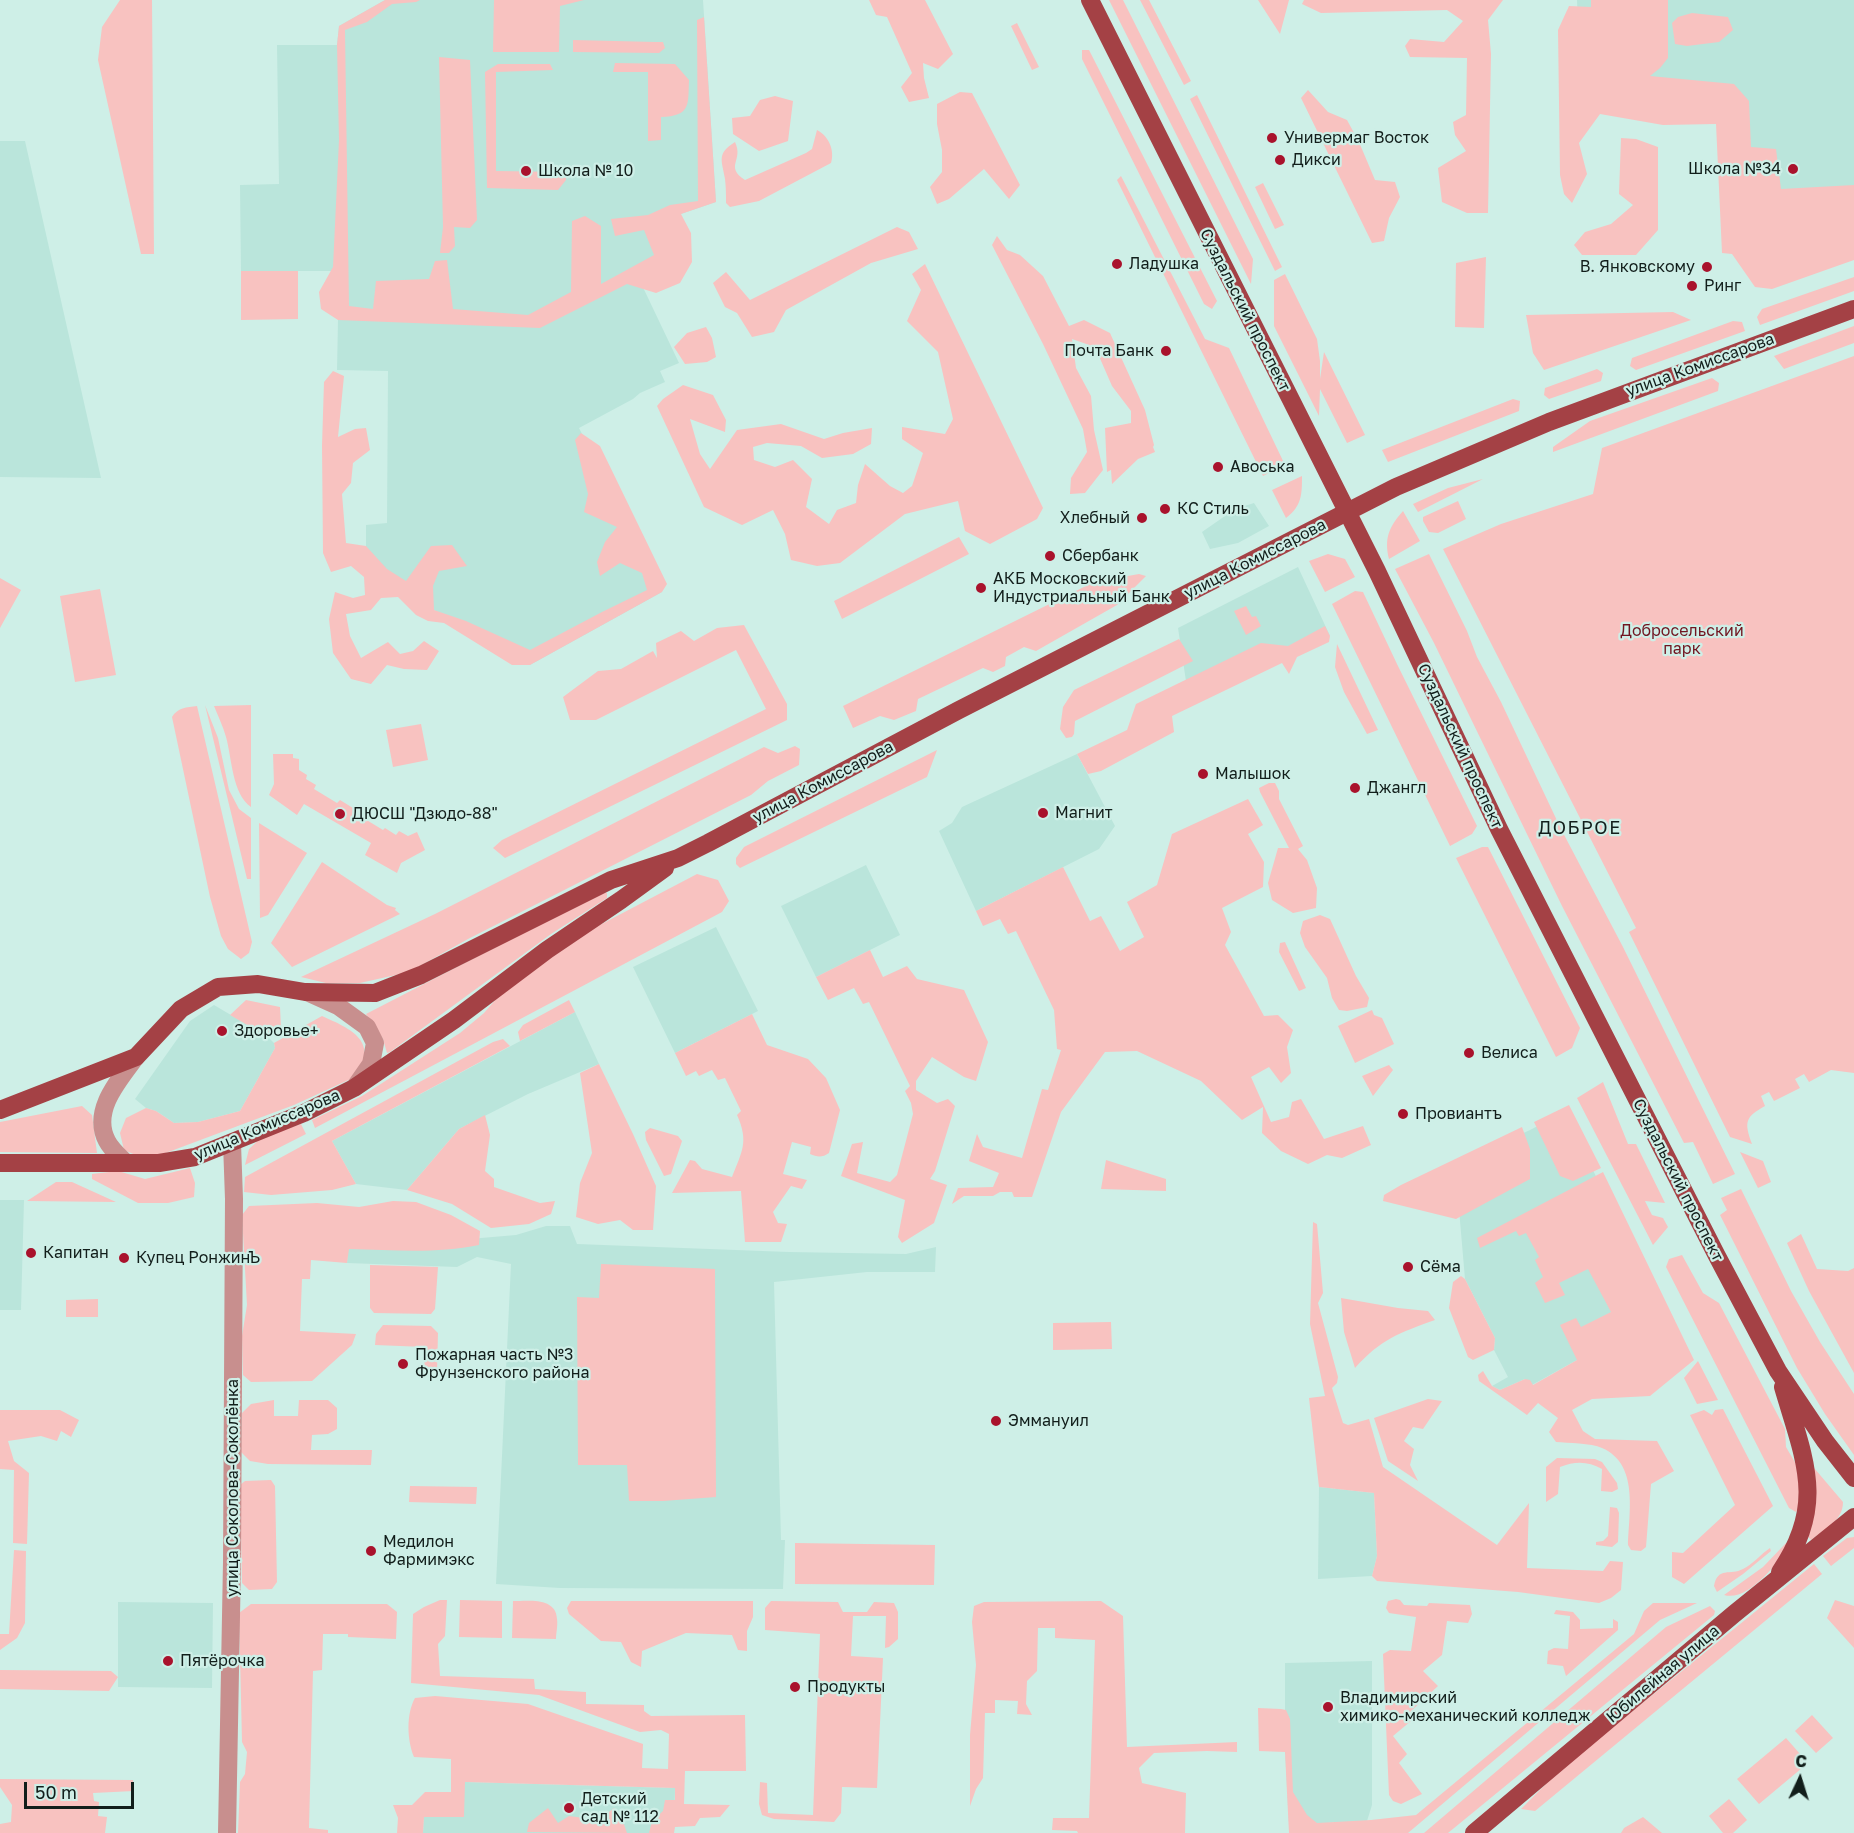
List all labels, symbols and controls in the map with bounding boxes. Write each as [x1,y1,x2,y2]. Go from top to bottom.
place label: Универмаг Восток [1284,128,1429,148]
marker: Универмаг Восток [1265,131,1279,145]
place label: Дикси [1292,150,1341,170]
marker: Дикси [1273,153,1287,167]
place label: Школа №34 [1688,159,1781,179]
place label: Школа № 10 [538,161,633,181]
marker: Школа №34 [1786,162,1800,176]
marker: Школа № 10 [519,164,533,178]
street label: Суздальский проспект [1196,226,1294,394]
place label: Ладушка [1129,254,1199,274]
marker: Ладушка [1110,257,1124,271]
place label: В. Янковскому [1580,257,1695,277]
marker: В. Янковскому [1700,260,1714,274]
place label: Ринг [1704,276,1741,296]
marker: Ринг [1685,279,1699,293]
street label: улица Комиссарова [1623,329,1777,401]
place label: Почта Банк [1064,341,1154,361]
marker: Почта Банк [1159,344,1173,358]
place label: Авоська [1230,457,1295,477]
marker: Авоська [1211,460,1225,474]
place label: КС Стиль [1177,499,1249,519]
marker: КС Стиль [1158,502,1172,516]
place label: Хлебный [1060,508,1130,528]
marker: Хлебный [1135,511,1149,525]
street label: улица Комиссарова [1181,515,1329,603]
place label: Сбербанк [1062,546,1139,566]
marker: Сбербанк [1043,549,1057,563]
place label: АКБ Московский Индустриальный Банк [993,569,1170,607]
marker: АКБ Московский Индустриальный Банк [974,581,988,595]
park label: Добросельский парк [1620,621,1744,659]
street label: Суздальский проспект [1413,660,1507,832]
street label: улица Комиссарова [749,737,897,827]
place label: Малышок [1215,764,1291,784]
marker: Малышок [1196,767,1210,781]
place label: Джангл [1367,778,1426,798]
marker: Джангл [1348,781,1362,795]
place label: Магнит [1055,803,1113,823]
place label: ДЮСШ "Дзюдо-88" [352,804,498,824]
marker: Магнит [1036,806,1050,820]
marker: ДЮСШ "Дзюдо-88" [333,807,347,821]
district label: ДОБРОЕ [1538,817,1622,839]
place label: Здоровье+ [234,1021,318,1041]
marker: Здоровье+ [215,1024,229,1038]
place label: Велиса [1481,1043,1538,1063]
marker: Велиса [1462,1046,1476,1060]
street label: улица Комиссарова [191,1086,343,1164]
street label: Суздальский проспект [1629,1096,1727,1264]
place label: Провиантъ [1415,1104,1502,1124]
marker: Провиантъ [1396,1107,1410,1121]
place label: Капитан [43,1243,109,1263]
marker: Капитан [24,1246,38,1260]
place label: Купец РонжинЪ [136,1248,260,1268]
marker: Купец РонжинЪ [117,1251,131,1265]
place label: Сёма [1420,1257,1461,1277]
marker: Сёма [1401,1260,1415,1274]
place label: Пожарная часть №3 Фрунзенского района [415,1345,589,1383]
marker: Пожарная часть №3 Фрунзенского района [396,1357,410,1371]
street label: улица Соколова-Соколёнка [223,1379,243,1597]
place label: Эммануил [1008,1411,1089,1431]
marker: Эммануил [989,1414,1003,1428]
place label: Медилон Фармимэкс [383,1532,475,1570]
marker: Медилон Фармимэкс [364,1544,378,1558]
street label: Юбилейная улица [1603,1621,1723,1727]
place label: Пятёрочка [180,1651,264,1671]
marker: Пятёрочка [161,1654,175,1668]
place label: Продукты [807,1677,885,1697]
marker: Продукты [788,1680,802,1694]
place label: Владимирский химико-механический колледж [1340,1688,1590,1726]
marker: Владимирский химико-механический колледж [1321,1700,1335,1714]
north arrow [1770,1749,1830,1809]
text: С [1795,1751,1808,1771]
scale bar [27,1770,136,1808]
text: 50 m [35,1781,77,1803]
place label: Детский сад № 112 [581,1789,659,1827]
marker: Детский сад № 112 [562,1801,576,1815]

